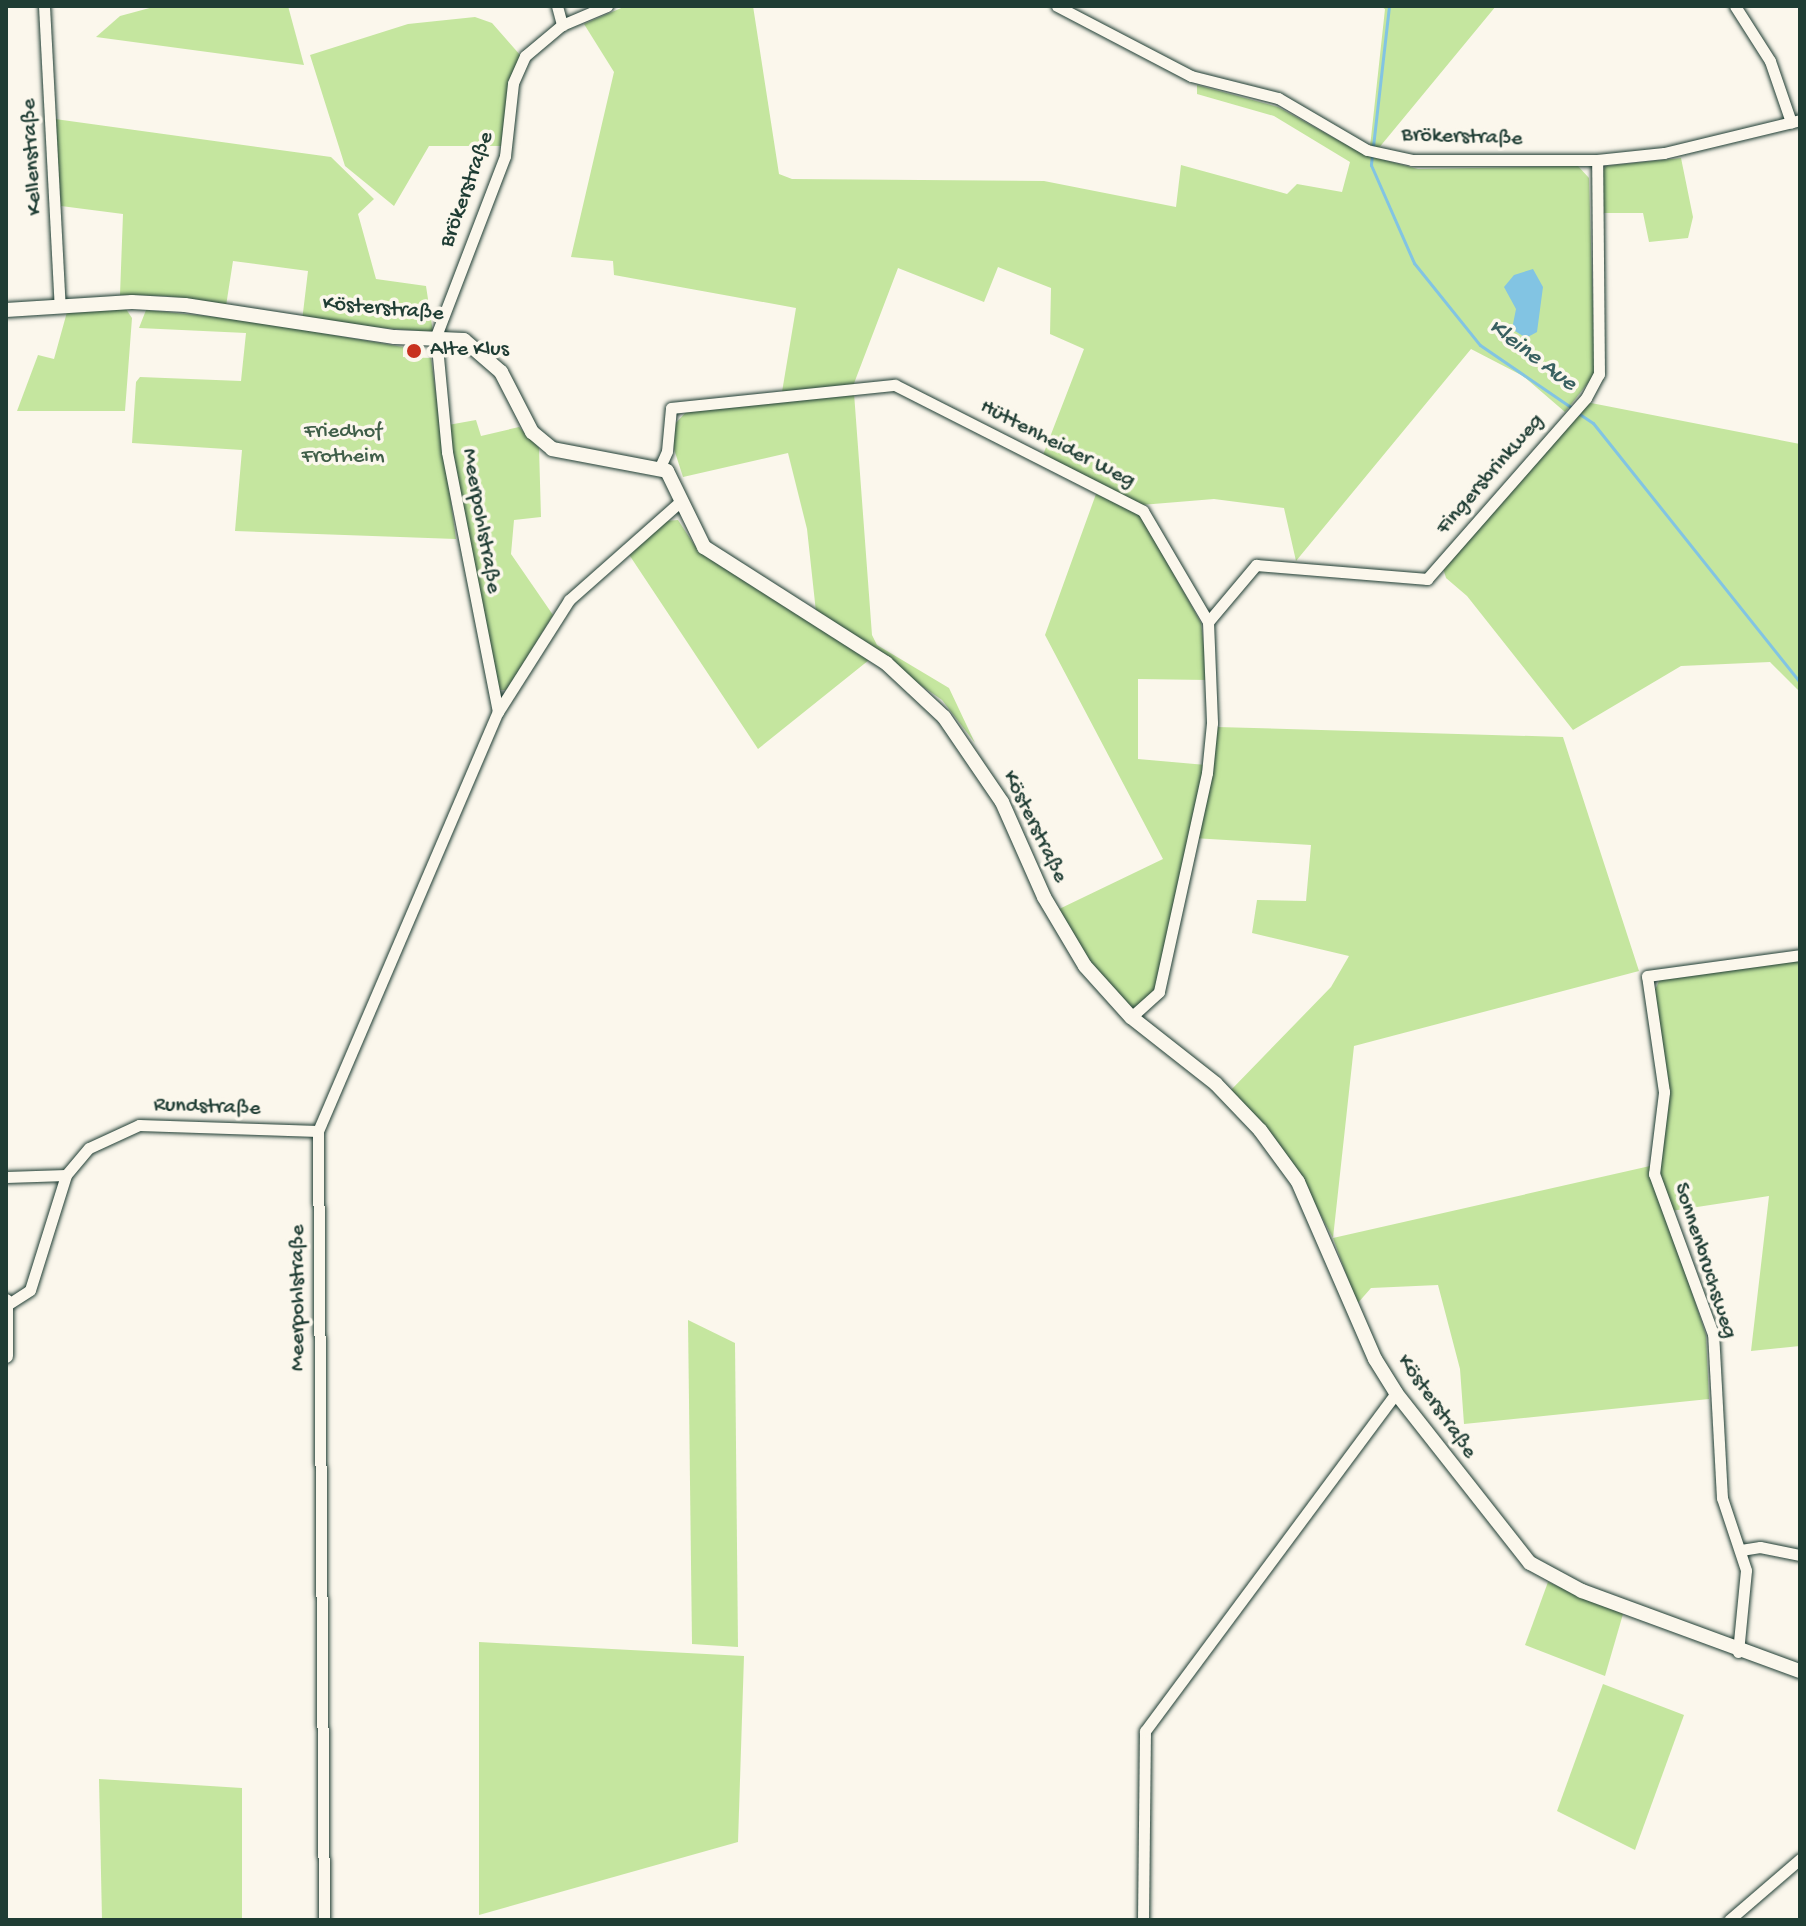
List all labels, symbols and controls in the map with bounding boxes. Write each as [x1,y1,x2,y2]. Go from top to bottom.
street label: Kellenstraße [17,98,49,216]
street label: Brökerstraße [1401,123,1523,153]
street label: Brökerstraße [435,129,501,251]
street label: Kösterstraße [321,292,445,328]
water label: Kleine Aue [1482,313,1582,399]
place label: Alte Klus [430,338,509,364]
marker: Alte Klus [405,342,423,360]
street label: Hüttenheider Weg [975,395,1139,495]
street label: Fingersbrinkweg [1431,409,1551,541]
park label: Friedhof Frotheim [301,419,385,470]
street label: Meerpohlstraße [454,447,506,595]
street label: Kösterstraße [995,767,1073,887]
street label: Rundstraße [153,1093,261,1123]
street label: Sonnenbruchsweg [1666,1180,1742,1342]
street label: Meerpohlstraße [286,1225,312,1371]
street label: Kösterstraße [1390,1350,1482,1464]

